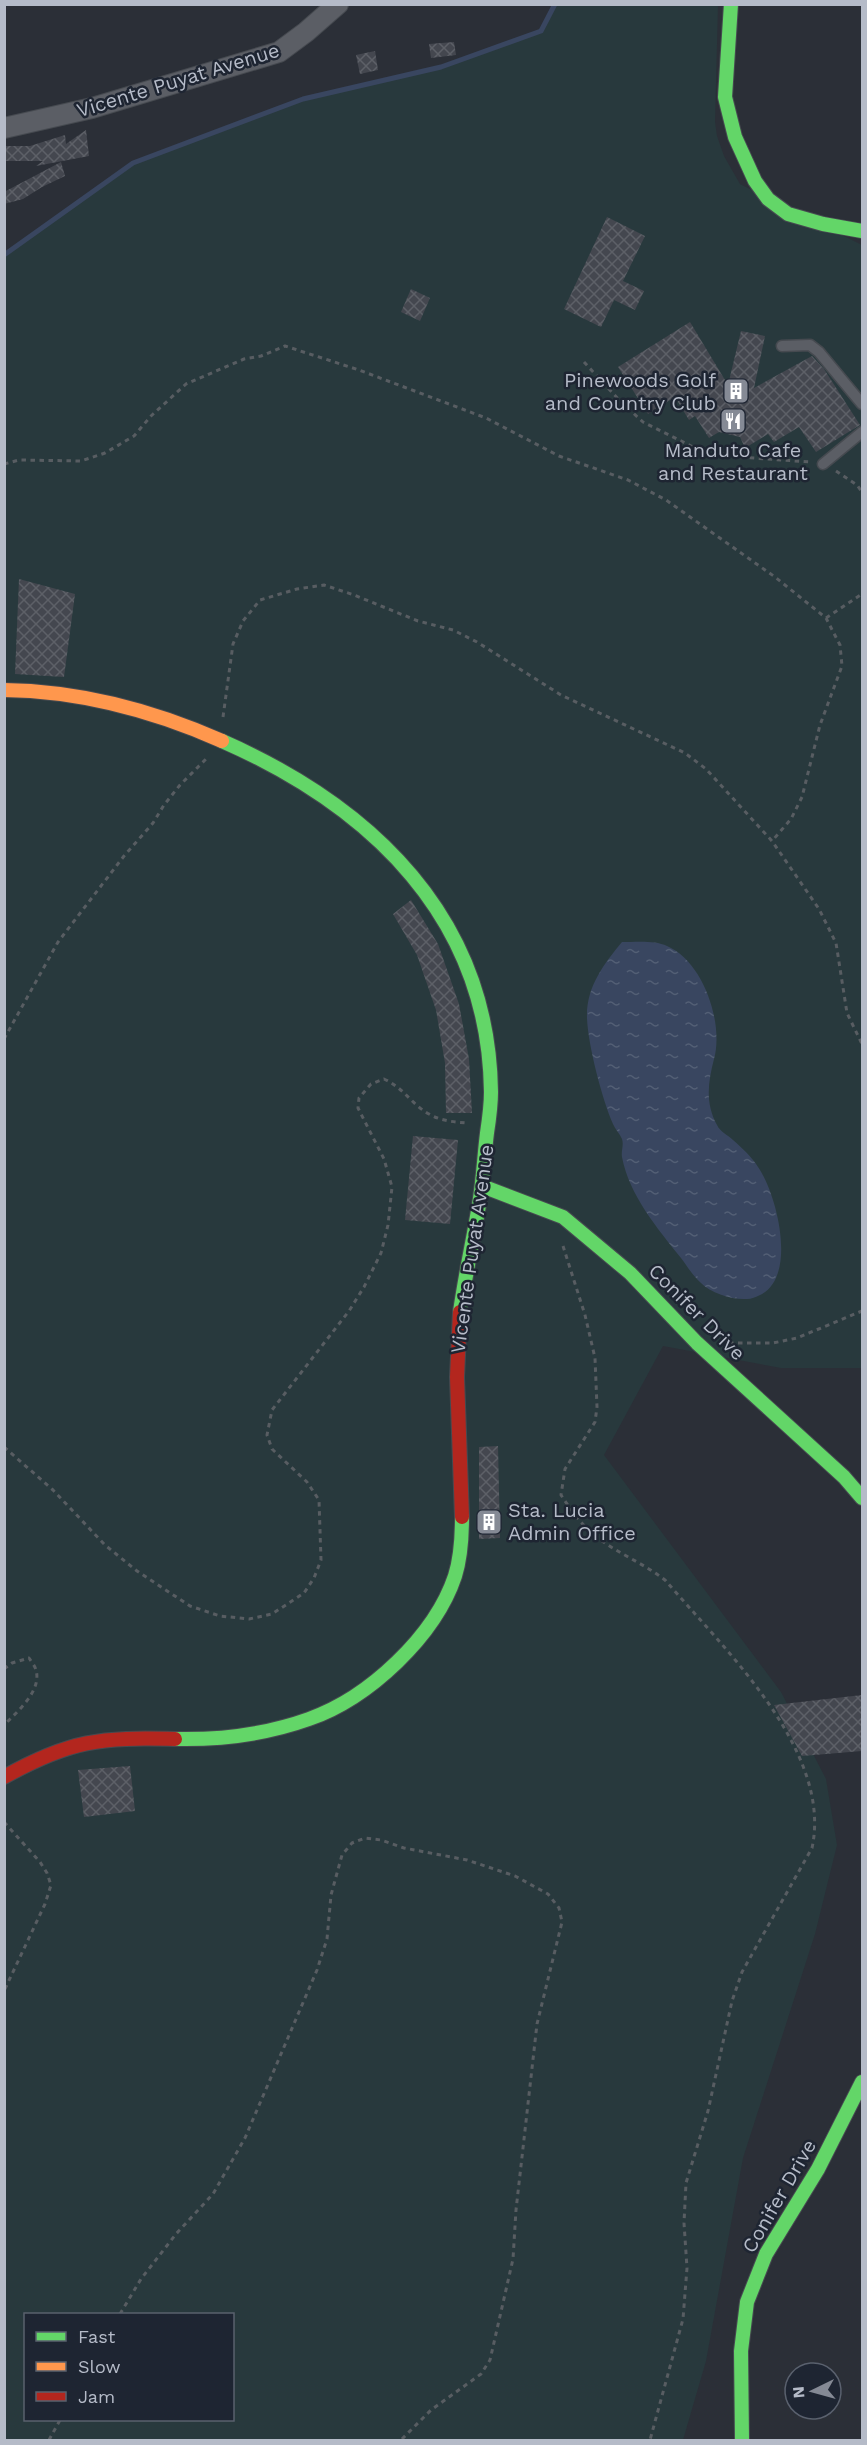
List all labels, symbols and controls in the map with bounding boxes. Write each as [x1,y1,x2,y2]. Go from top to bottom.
street label: Vicente Puyat Avenue [74,38,282,122]
place label: Pinewoods Golf and Country Club [545,368,716,415]
building icon: Pinewoods Golf and Country Club [721,376,751,406]
restaurant icon: Manduto Cafe and Restaurant [718,406,748,436]
place label: Manduto Cafe and Restaurant [658,438,809,485]
street label: Vicente Puyat Avenue [445,1143,499,1355]
street label: Conifer Drive [644,1259,750,1365]
place label: Sta. Lucia Admin Office [508,1498,636,1545]
building icon: Sta. Lucia Admin Office [474,1507,504,1537]
street label: Conifer Drive [737,2135,821,2257]
legend [24,2313,234,2421]
text: Fast [78,2326,116,2347]
text: Slow [78,2356,121,2377]
north arrow [783,2361,843,2421]
text: Jam [78,2386,115,2407]
text: N [789,2386,809,2399]

